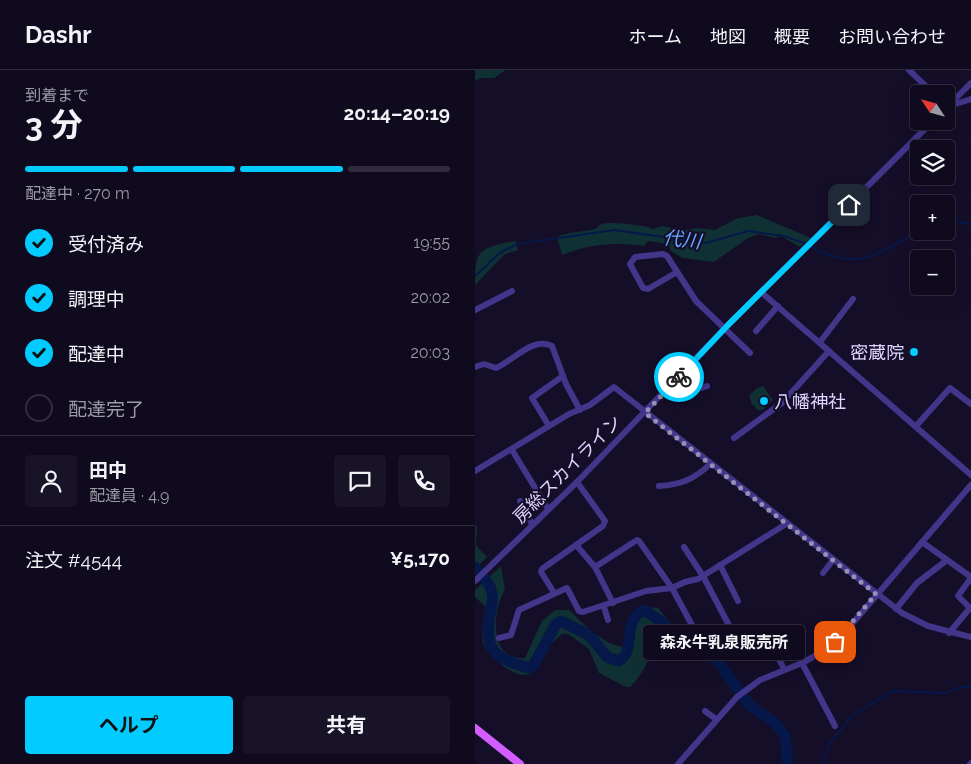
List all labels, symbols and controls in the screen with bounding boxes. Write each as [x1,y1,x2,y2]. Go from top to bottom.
text: Dashr [25,20,91,49]
text: ホーム [629,26,682,47]
text: 地図 [710,26,746,47]
text: 概要 [774,26,810,47]
text: お問い合わせ [838,26,946,47]
north arrow [910,85,955,130]
map controls [910,85,955,295]
text: 到着まで [25,86,89,105]
text: 20:14–20:19 [344,102,450,124]
text: 3 分 [25,106,83,143]
button: layers [910,140,955,185]
text: 配達中 · 270 m [25,184,130,203]
pin [828,184,870,226]
icon: home [835,191,863,219]
button: + [910,195,955,240]
water label: 代川 [662,226,704,252]
icon: check [25,229,53,257]
text: 受付済み [68,233,144,255]
text: 19:55 [413,233,450,252]
button: − [910,250,955,295]
icon: check [25,284,53,312]
text: 調理中 [68,288,125,310]
text: 20:02 [411,288,450,307]
icon: check [25,339,53,367]
place label: 密蔵院 [850,342,904,363]
text: 配達中 [68,343,125,365]
text: 20:03 [411,343,450,362]
marker: 密蔵院 [908,346,920,358]
courier [654,352,704,402]
icon: bike [665,363,693,391]
place label: 八幡神社 [774,391,846,412]
marker: 八幡神社 [758,395,770,407]
text: 配達完了 [68,398,144,420]
street label: 房総スカイライン [509,411,625,527]
button: person [25,455,77,507]
button: chat [334,455,386,507]
button: phone [398,455,450,507]
text: 田中 [89,459,127,481]
text: 配達員 · 4.9 [89,486,169,505]
text: ¥5,170 [390,547,450,569]
text: 注文 #4544 [25,549,122,571]
pin [814,621,856,663]
callout: 森永牛乳泉販売所 [643,624,805,660]
icon: bag [821,628,849,656]
text: 森永牛乳泉販売所 [660,633,788,652]
button: ヘルプ [25,696,233,754]
button: 共有 [243,696,450,754]

